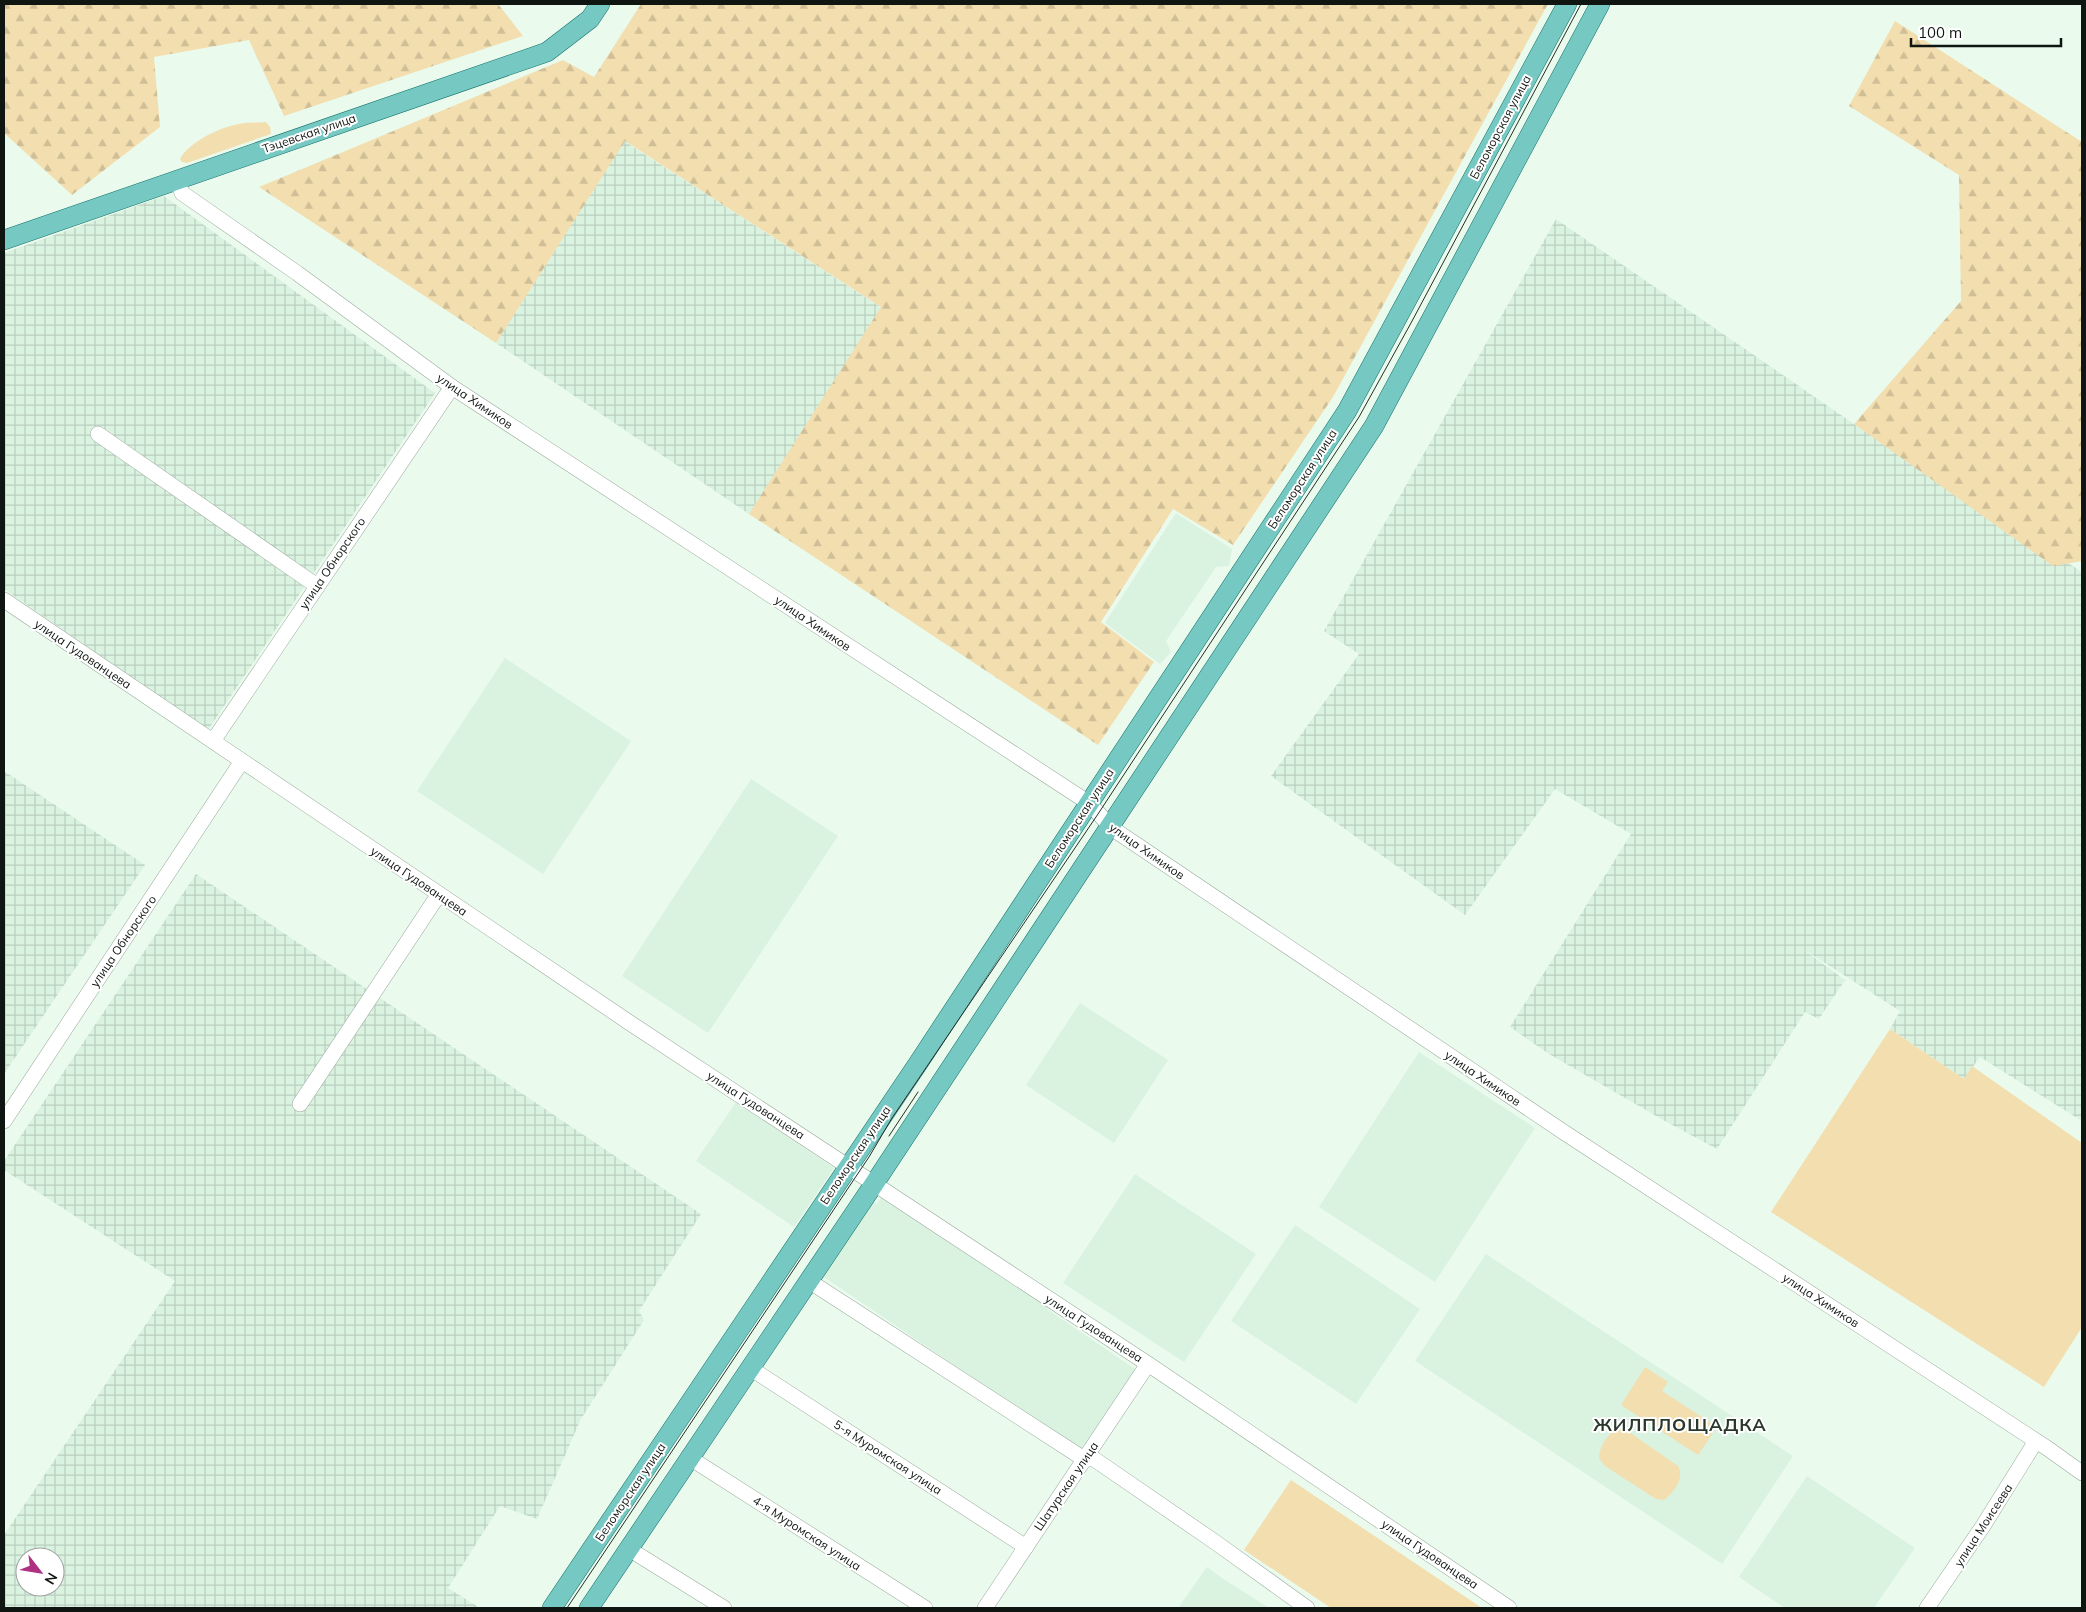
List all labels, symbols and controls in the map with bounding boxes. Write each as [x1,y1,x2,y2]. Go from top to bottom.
scale bar [1911,15,2061,47]
text: 100 m [1918,23,1962,42]
street label: Беломорская улица [1466,72,1534,182]
street label: Тэцевская улица [260,110,358,156]
street label: улица Химиков [434,370,516,432]
street label: Беломорская улица [1264,426,1340,532]
street label: улица Обнорского [296,514,368,612]
street label: улица Химиков [772,592,854,654]
street label: улица Гудованцева [32,616,134,692]
street label: Беломорская улица [1041,765,1117,871]
street label: улица Химиков [1106,820,1188,883]
street label: улица Гудованцева [368,843,470,919]
street label: улица Обнорского [87,892,159,990]
street label: улица Химиков [1442,1047,1524,1109]
street label: улица Гудованцева [704,1068,808,1142]
street label: Беломорская улица [816,1103,894,1207]
street label: улица Химиков [1780,1270,1862,1331]
street label: улица Гудованцева [1042,1291,1146,1365]
district label: ЖИЛПЛОЩАДКА [1593,1413,1767,1436]
street label: 5-я Муромская улица [831,1416,945,1498]
street label: Шатурская улица [1031,1439,1101,1533]
street label: Беломорская улица [591,1440,669,1544]
street label: улица Моисеева [1951,1481,2015,1569]
street label: 4-я Муромская улица [750,1492,864,1574]
street label: улица Гудованцева [1379,1516,1481,1592]
north arrow [15,1547,65,1597]
text: N [41,1570,62,1588]

